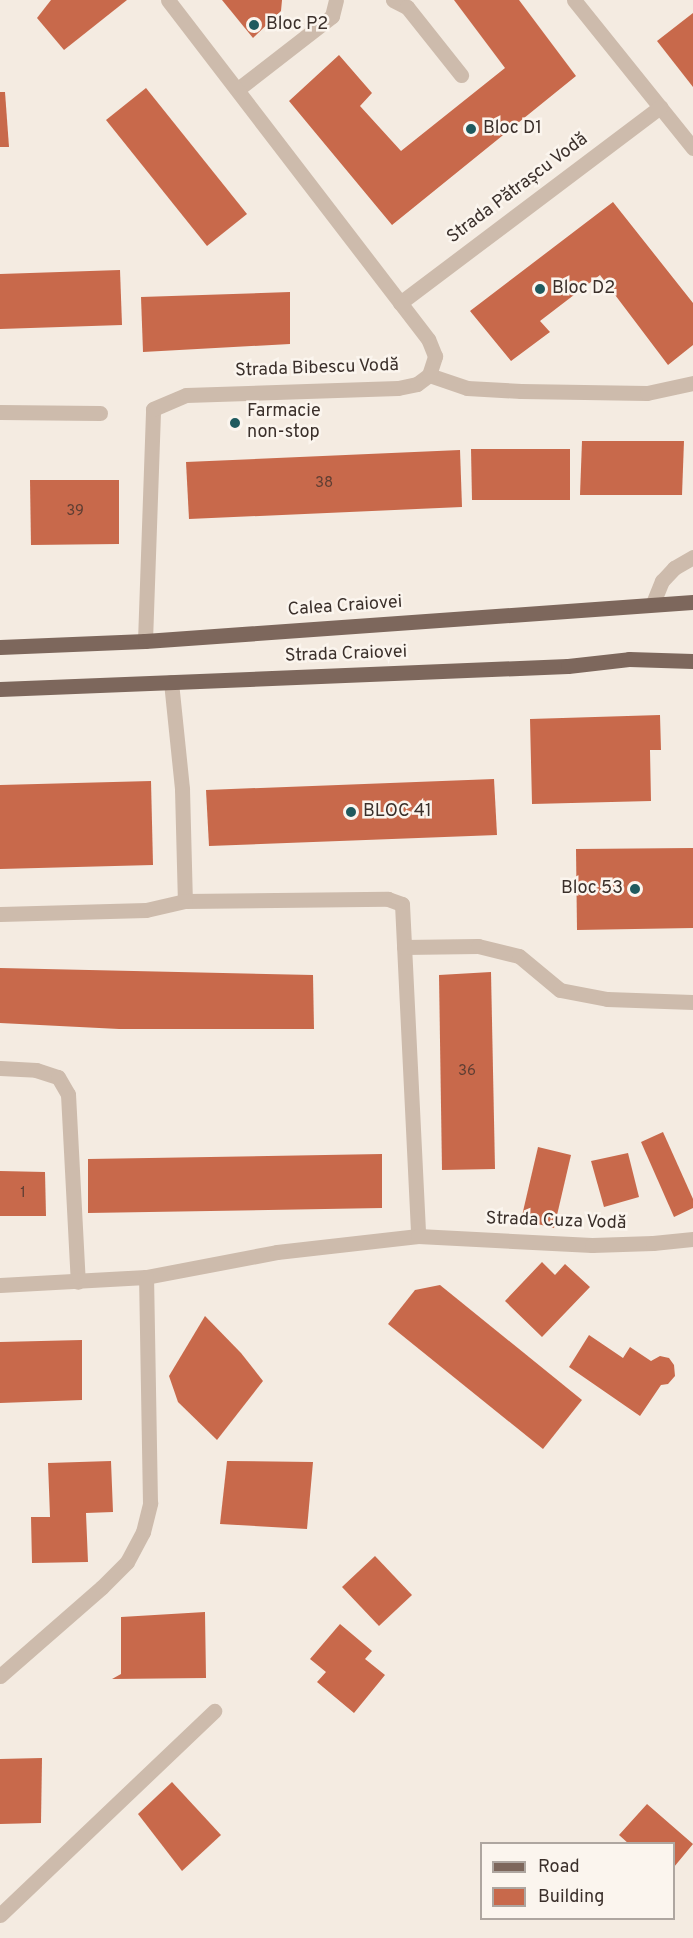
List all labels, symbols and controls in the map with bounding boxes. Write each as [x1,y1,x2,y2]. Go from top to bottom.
place label: Bloc P2 [266,14,328,36]
marker: Bloc P2 [247,18,261,32]
place label: Bloc D1 [483,118,542,140]
marker: Bloc D1 [464,122,478,136]
street label: Strada Pătrașcu Vodă [443,129,593,249]
place label: Bloc D2 [552,278,615,300]
marker: Bloc D2 [533,282,547,296]
street label: Strada Bibescu Vodă [234,355,400,383]
place label: Farmacie non-stop [247,402,321,444]
marker: Farmacie non-stop [228,416,242,430]
house number: 38 [315,475,333,493]
house number: 39 [66,503,84,521]
street label: Calea Craiovei [287,592,403,622]
street label: Strada Craiovei [284,642,408,668]
place label: BLOC 41 [363,801,432,823]
marker: BLOC 41 [344,805,358,819]
place label: Bloc 53 [561,878,623,900]
marker: Bloc 53 [628,882,642,896]
house number: 36 [458,1063,476,1081]
house number: 1 [20,1185,26,1203]
street label: Strada Cuza Vodă [485,1209,627,1235]
legend [480,1842,675,1920]
text: Road [538,1856,580,1879]
text: Building [538,1886,604,1909]

